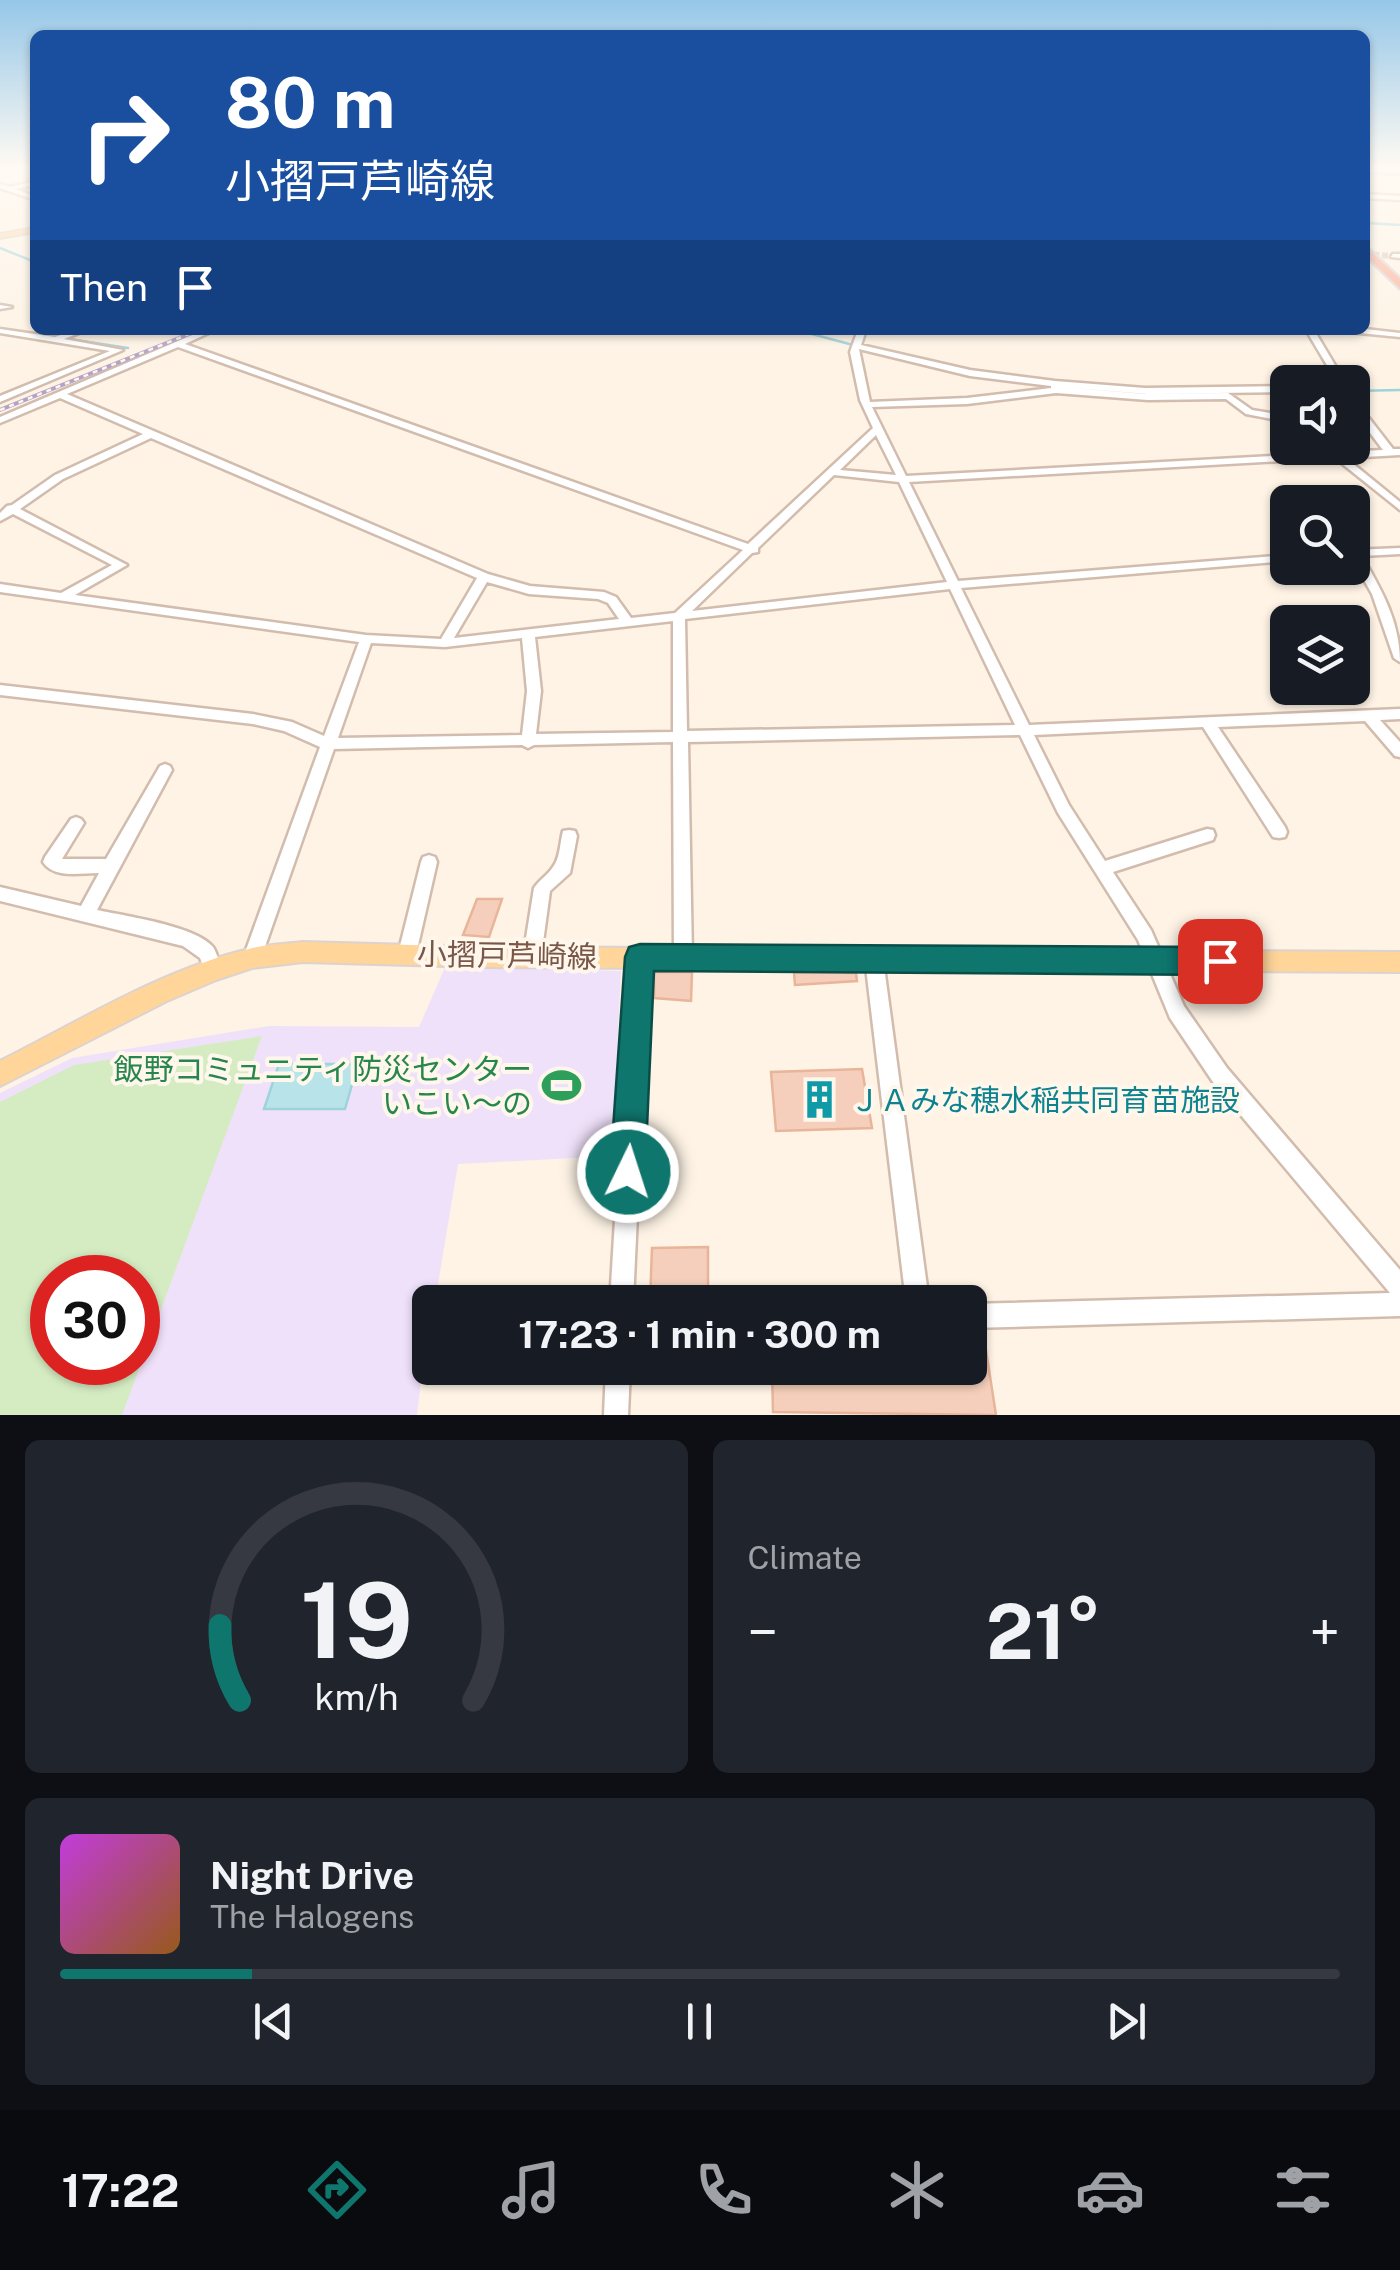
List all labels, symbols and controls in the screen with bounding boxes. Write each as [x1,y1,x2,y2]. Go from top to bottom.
text: 80 m [225,61,395,144]
icon: right [60,70,190,200]
text: 小摺戸芦崎線 [225,154,495,207]
icon: arrive [168,260,223,315]
text: Then [60,265,148,310]
map controls [1270,365,1370,705]
button: sound [1270,365,1370,465]
button: search [1270,485,1370,585]
button: layers [1270,605,1370,705]
pin [1178,919,1263,1004]
icon: arrive [1193,934,1248,989]
street label: 小摺戸芦崎線 [417,935,597,975]
place label: 飯野コミュニティ防災センター いこい～の [114,1051,532,1121]
sports icon: 飯野コミュニティ防災センター いこい～の [541,1065,583,1107]
building icon: ＪＡみな穂水稲共同育苗施設 [799,1079,841,1121]
place label: ＪＡみな穂水稲共同育苗施設 [850,1082,1240,1118]
position arrow [576,1120,680,1224]
speed limit sign: 30 [30,1255,160,1385]
text: 17:23 · 1 min · 300 m [518,1312,881,1357]
text: Climate [748,1539,862,1576]
text: 19 [300,1559,413,1681]
text: 21° [986,1588,1101,1676]
text: − [748,1600,778,1664]
text: + [1310,1600,1340,1664]
text: km/h [314,1676,398,1718]
text: Night Drive [210,1853,414,1898]
text: The Halogens [210,1898,414,1935]
icon: previous [246,1994,301,2049]
icon: pause [672,1994,727,2049]
icon: next [1099,1994,1154,2049]
icon: directions [302,2155,372,2225]
icon: music [496,2155,566,2225]
icon: phone [689,2155,759,2225]
icon: climate [882,2155,952,2225]
icon: car [1075,2155,1145,2225]
icon: filters [1268,2155,1338,2225]
text: 17:22 [62,2164,179,2217]

